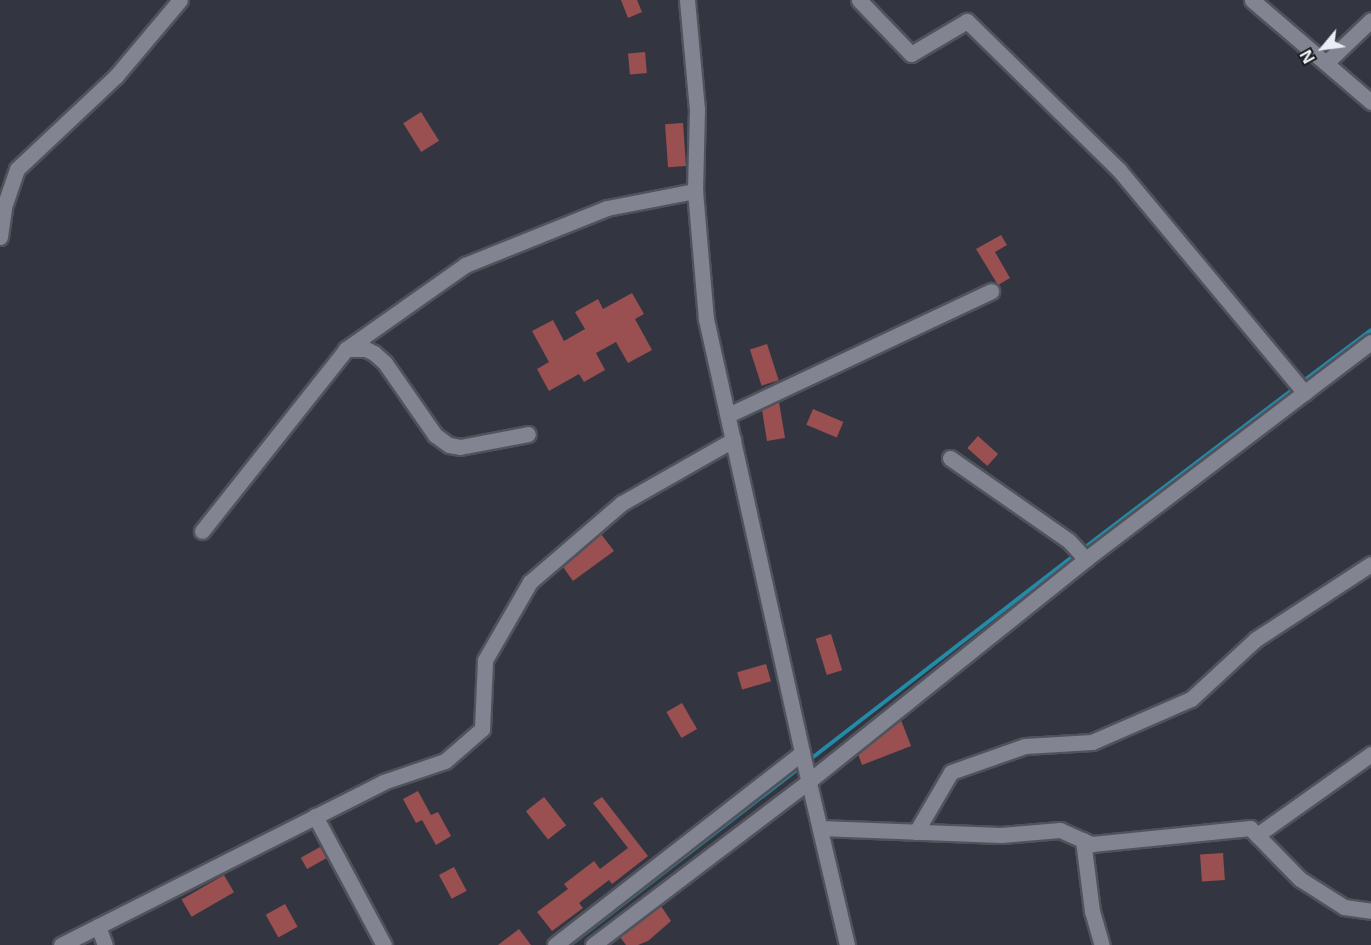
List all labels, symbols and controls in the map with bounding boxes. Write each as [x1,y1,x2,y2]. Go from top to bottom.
north arrow [1293,18,1353,78]
text: N [1294,46,1320,68]

